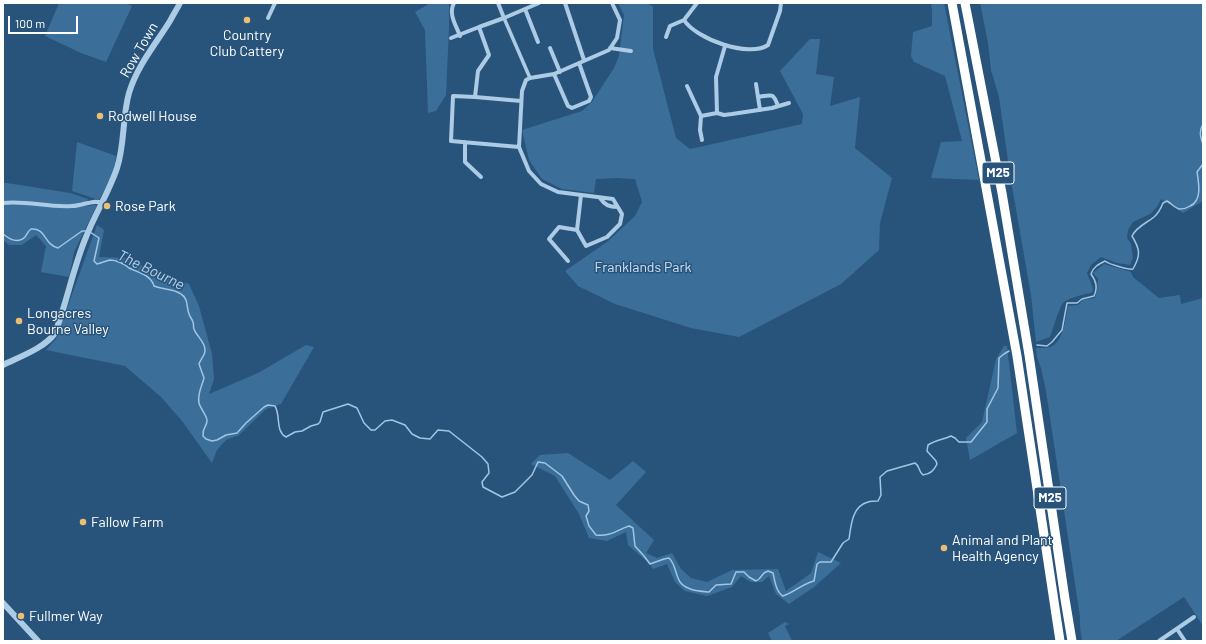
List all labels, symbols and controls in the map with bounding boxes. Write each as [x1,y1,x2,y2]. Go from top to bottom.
scale bar [10,8,80,34]
marker: Country Club Cattery [242,15,252,25]
text: 100 m [15,16,45,30]
street label: Row Town [117,19,161,81]
place label: Country Club Cattery [210,27,284,60]
place label: Rodwell House [108,108,197,124]
marker: Rodwell House [95,111,105,121]
road number: M25 [982,162,1014,184]
place label: Rose Park [115,198,176,214]
marker: Rose Park [102,201,112,211]
water label: The Bourne [115,246,187,294]
park label: Franklands Park [594,259,692,275]
place label: Longacres Bourne Valley [27,305,109,338]
marker: Longacres Bourne Valley [14,316,24,326]
road number: M25 [1034,487,1066,509]
place label: Fallow Farm [91,514,164,530]
marker: Fallow Farm [78,517,88,527]
place label: Animal and Plant Health Agency [952,532,1053,564]
marker: Animal and Plant Health Agency [939,543,949,553]
place label: Fullmer Way [29,608,103,624]
marker: Fullmer Way [16,611,26,621]

